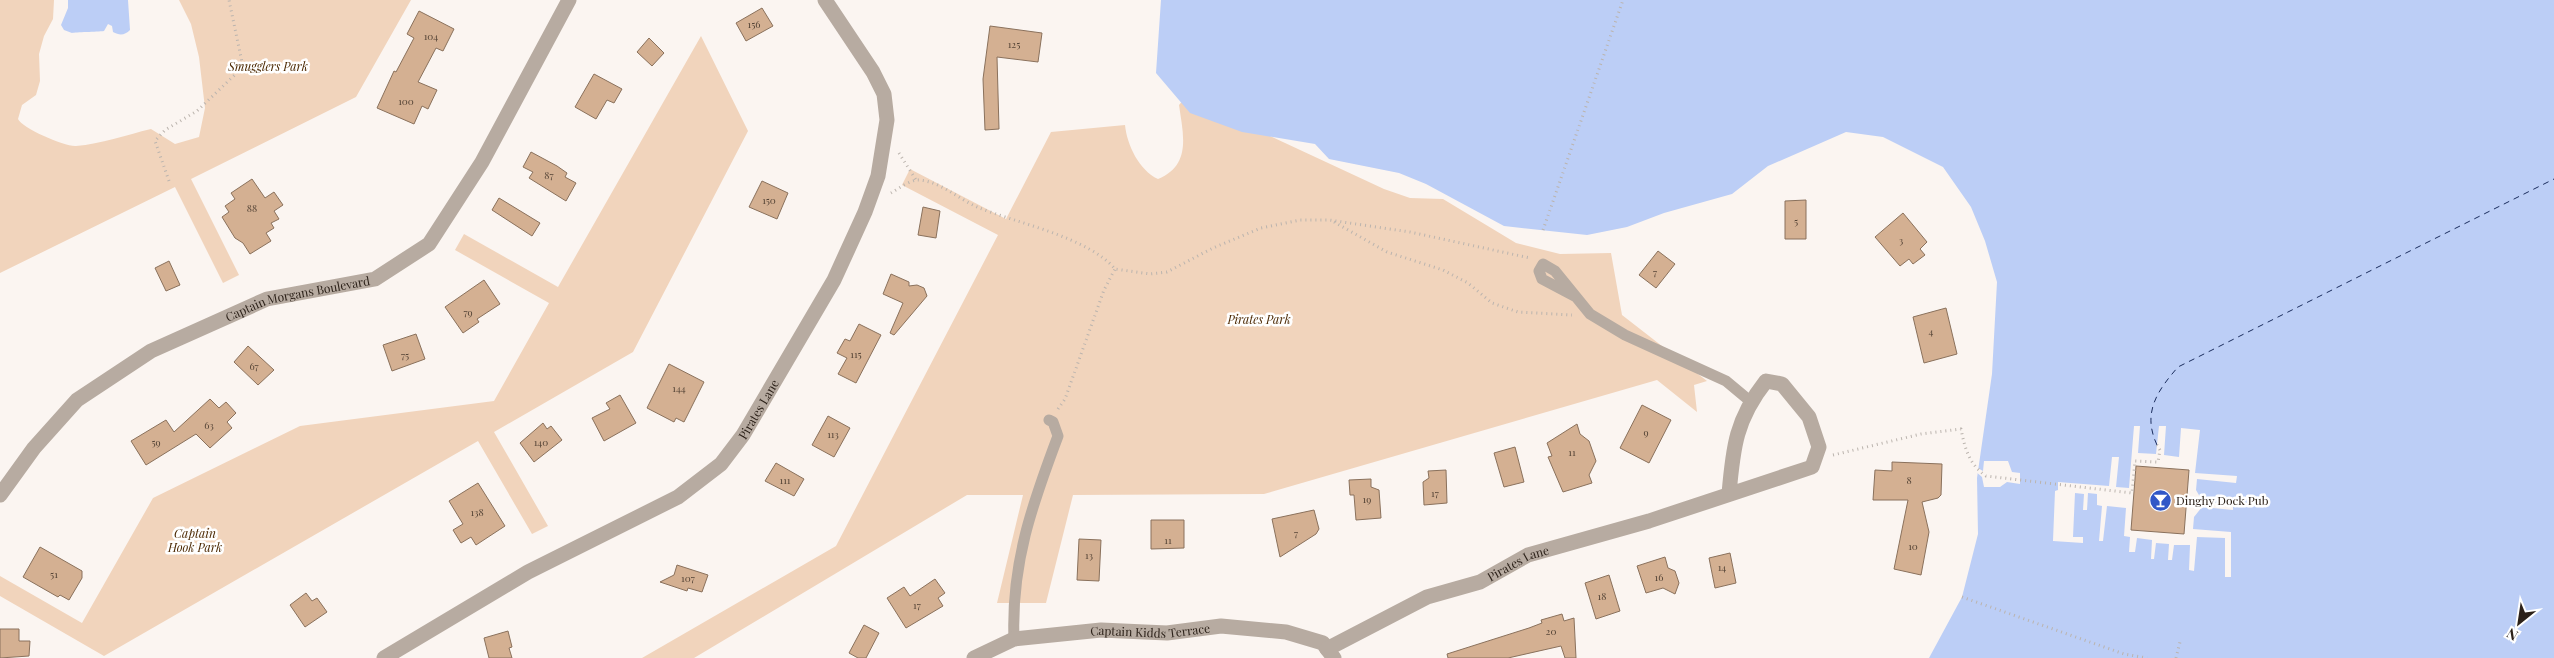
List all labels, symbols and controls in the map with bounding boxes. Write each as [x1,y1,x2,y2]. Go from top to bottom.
house number: 156 [748,17,760,31]
house number: 104 [424,29,438,43]
house number: 125 [1008,37,1020,51]
park label: Smugglers Park [227,58,308,74]
house number: 100 [398,94,414,108]
house number: 87 [544,168,554,182]
house number: 150 [762,193,776,207]
house number: 88 [247,201,257,215]
house number: 5 [1794,214,1798,228]
house number: 3 [1899,233,1904,247]
house number: 7 [1653,265,1657,279]
street label: Captain Morgans Boulevard [223,272,371,325]
house number: 79 [463,305,473,319]
park label: Pirates Park [1226,311,1291,327]
house number: 4 [1929,324,1934,338]
house number: 115 [850,347,862,361]
house number: 75 [401,348,409,362]
house number: 67 [249,359,259,373]
street label: Pirates Lane [734,376,782,442]
house number: 144 [672,381,686,395]
house number: 63 [204,418,214,432]
house number: 9 [1643,425,1649,439]
house number: 113 [827,427,839,441]
house number: 59 [151,435,161,449]
house number: 140 [534,435,548,449]
house number: 11 [1568,445,1576,459]
house number: 111 [779,473,791,487]
house number: 8 [1906,473,1912,487]
house number: 17 [1431,486,1439,500]
bar icon: Dinghy Dock Pub [2148,488,2172,512]
house number: 19 [1363,492,1371,506]
place label: Dinghy Dock Pub [2176,492,2269,508]
house number: 138 [470,505,484,519]
park label: Captain Hook Park [167,525,222,555]
house number: 7 [1294,526,1298,540]
house number: 11 [1164,533,1172,547]
house number: 10 [1908,539,1918,553]
street label: Pirates Lane [1484,542,1551,584]
house number: 13 [1085,548,1094,562]
house number: 14 [1718,560,1726,574]
house number: 51 [50,567,58,581]
house number: 16 [1655,570,1663,584]
house number: 107 [681,571,695,585]
house number: 18 [1598,589,1606,603]
house number: 17 [913,598,921,612]
north arrow [2494,598,2544,648]
street label: Captain Kidds Terrace [1089,619,1211,641]
house number: 20 [1546,624,1556,638]
text: N [2503,624,2521,645]

